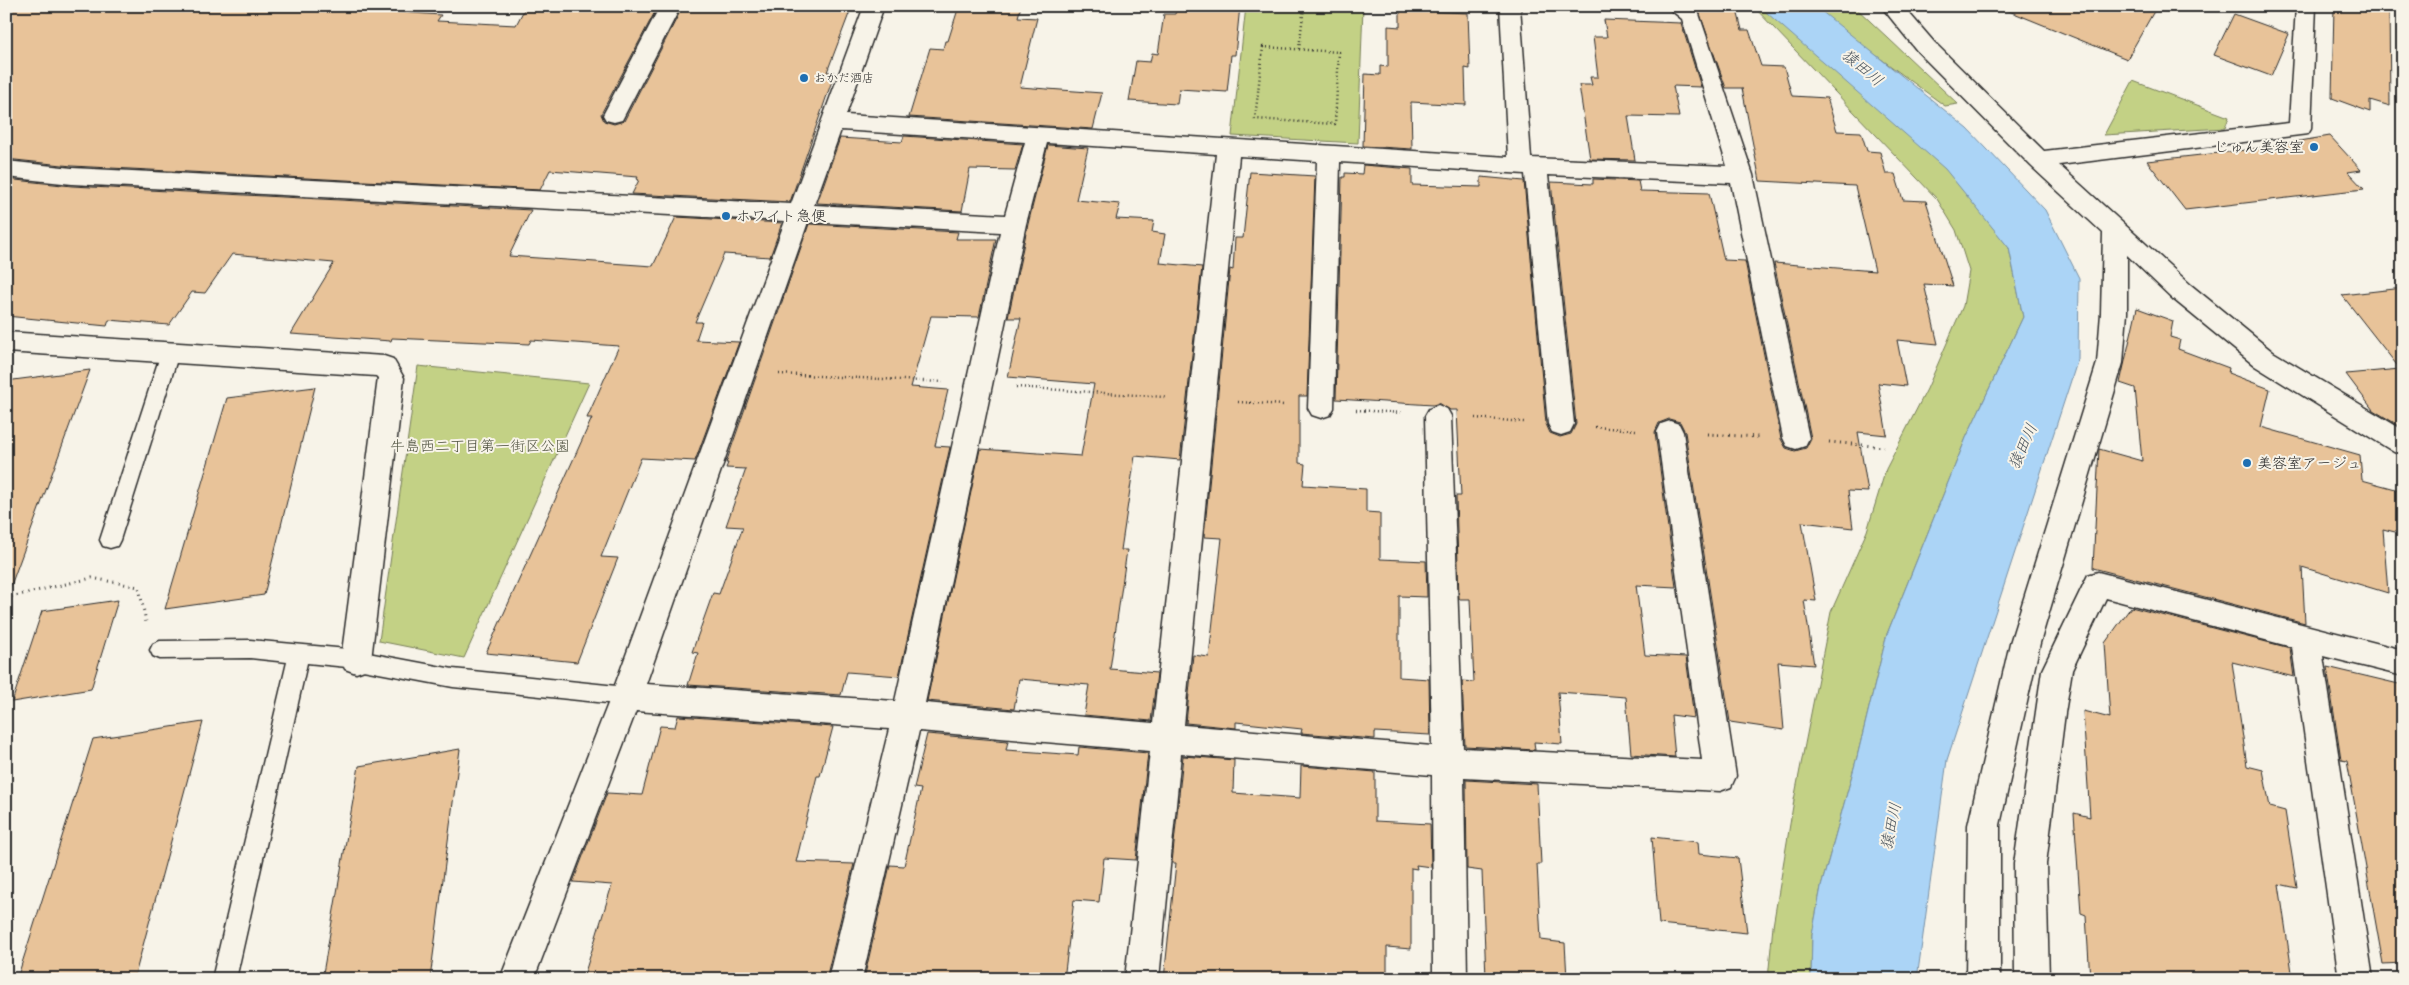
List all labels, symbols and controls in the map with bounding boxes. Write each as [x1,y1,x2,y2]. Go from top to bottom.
water label: 猿田川 [1838,44,1888,90]
place label: おかだ酒店 [814,70,874,85]
marker: おかだ酒店 [798,72,810,84]
place label: じゅん美容室 [2214,137,2304,156]
marker: じゅん美容室 [2308,141,2320,153]
place label: ホワイト急便 [736,206,827,225]
marker: ホワイト急便 [720,210,732,222]
water label: 猿田川 [2003,420,2041,472]
park label: 牛島西二丁目第一街区公園 [390,436,570,455]
place label: 美容室アージュ [2257,453,2362,472]
marker: 美容室アージュ [2241,457,2253,469]
water label: 猿田川 [1875,800,1905,852]

